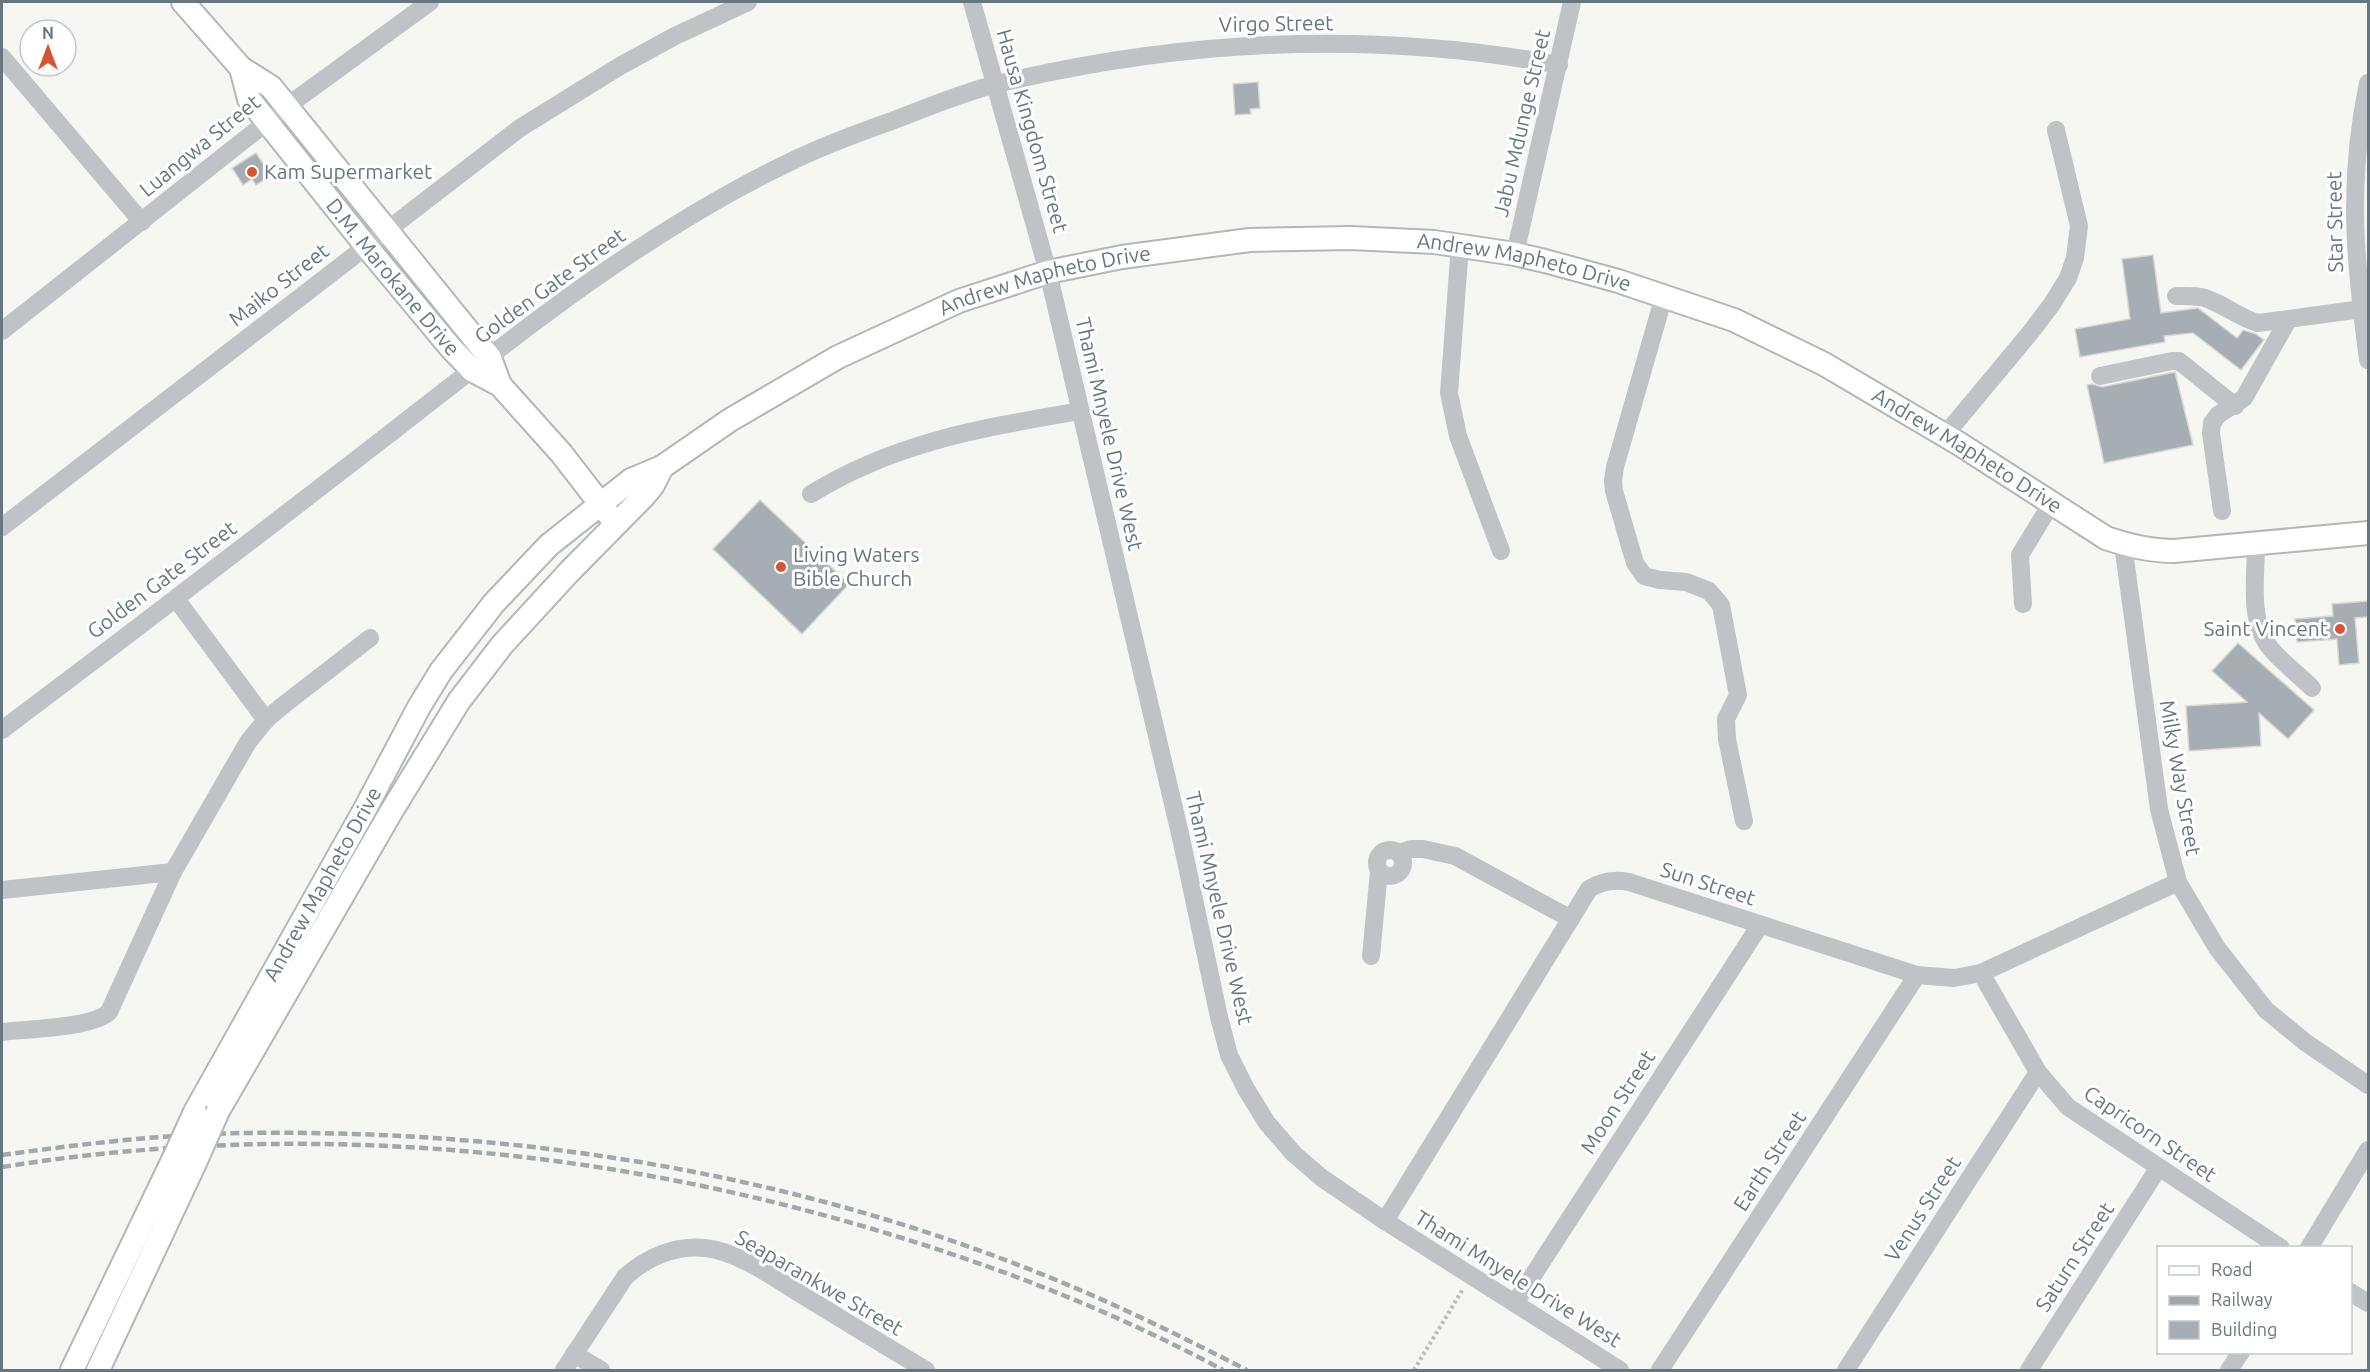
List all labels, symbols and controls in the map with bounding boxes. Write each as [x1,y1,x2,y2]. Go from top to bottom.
street label: Virgo Street [1218,10,1334,36]
north arrow [18,18,78,78]
text: N [42,24,54,42]
street label: Hausa Kingdom Street [992,26,1074,235]
street label: Jabu Mdunge Street [1488,27,1554,219]
street label: Luangwa Street [134,89,264,201]
place label: Kam Supermarket [264,159,432,183]
marker: Kam Supermarket [245,165,259,179]
street label: Star Street [2321,171,2347,273]
street label: D.M. Marokane Drive [322,193,465,360]
street label: Golden Gate Street [469,222,629,348]
street label: Andrew Mapheto Drive [1416,228,1635,296]
street label: Maiko Street [224,238,333,331]
street label: Andrew Mapheto Drive [935,240,1152,320]
street label: Thami Mnyele Drive West [1071,315,1149,553]
street label: Andrew Mapheto Drive [1868,382,2067,518]
street label: Golden Gate Street [82,515,241,643]
place label: Living Waters Bible Church [793,542,920,590]
marker: Living Waters Bible Church [774,560,788,574]
place label: Saint Vincent [2203,616,2328,640]
marker: Saint Vincent [2333,622,2347,636]
street label: Milky Way Street [2155,698,2207,858]
street label: Andrew Mapheto Drive [258,783,385,985]
street label: Thami Mnyele Drive West [1181,789,1259,1027]
street label: Sun Street [1658,856,1759,910]
street label: Moon Street [1575,1045,1659,1158]
street label: Capricorn Street [2080,1080,2221,1186]
street label: Earth Street [1728,1106,1810,1215]
street label: Venus Street [1879,1151,1965,1266]
street label: Saturn Street [2030,1197,2118,1316]
street label: Thami Mnyele Drive West [1411,1205,1626,1352]
street label: Seaparankwe Street [732,1224,907,1340]
legend [2157,1246,2352,1354]
text: Road [2211,1259,2253,1279]
text: Railway [2211,1289,2273,1309]
text: Building [2211,1319,2277,1339]

